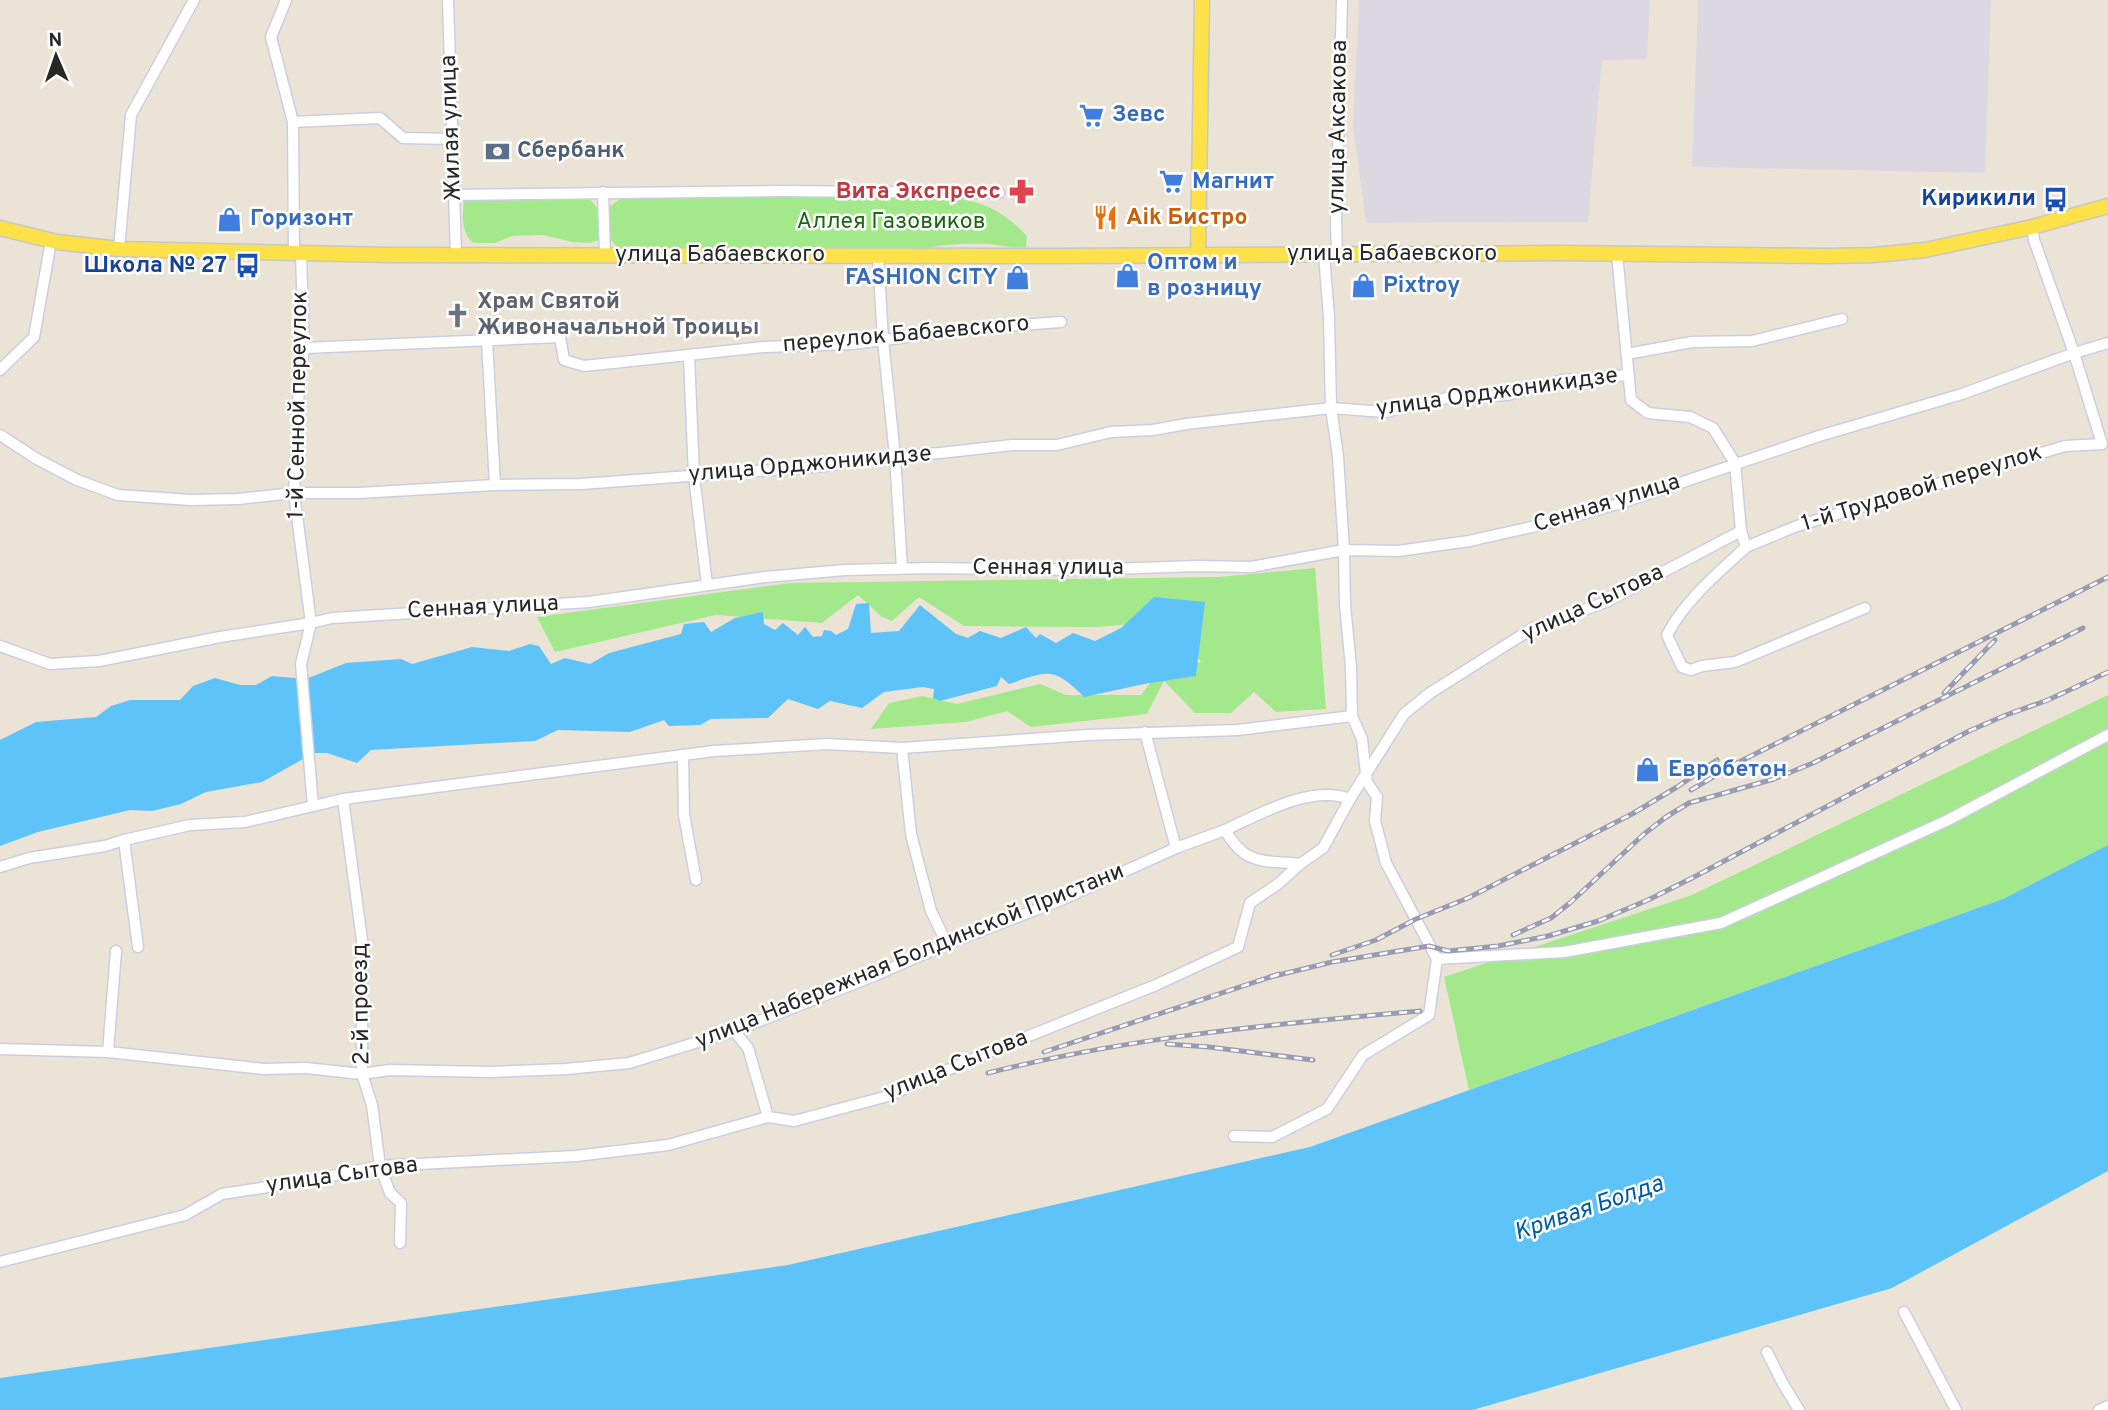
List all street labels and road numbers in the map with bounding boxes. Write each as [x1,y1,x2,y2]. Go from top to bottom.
street label: улица Аксакова [1323,40,1355,214]
street label: Жилая улица [435,54,469,202]
street label: улица Бабаевского [1287,240,1497,269]
street label: улица Бабаевского [615,241,825,270]
street label: 1-й Сенной переулок [283,291,315,519]
street label: переулок Бабаевского [781,310,1031,360]
street label: улица Орджоникидзе [1374,362,1620,424]
street label: 1-й Трудовой переулок [1798,439,2046,539]
street label: улица Орджоникидзе [687,440,933,490]
street label: Сенная улица [1530,468,1684,540]
street label: Сенная улица [972,554,1124,583]
street label: улица Сытова [1518,559,1668,649]
street label: Сенная улица [407,590,559,626]
street label: улица Набережная Болдинской Пристани [691,857,1129,1057]
street label: 2-й проезд [346,943,378,1065]
street label: улица Сытова [880,1024,1032,1108]
street label: улица Сытова [264,1151,420,1201]

